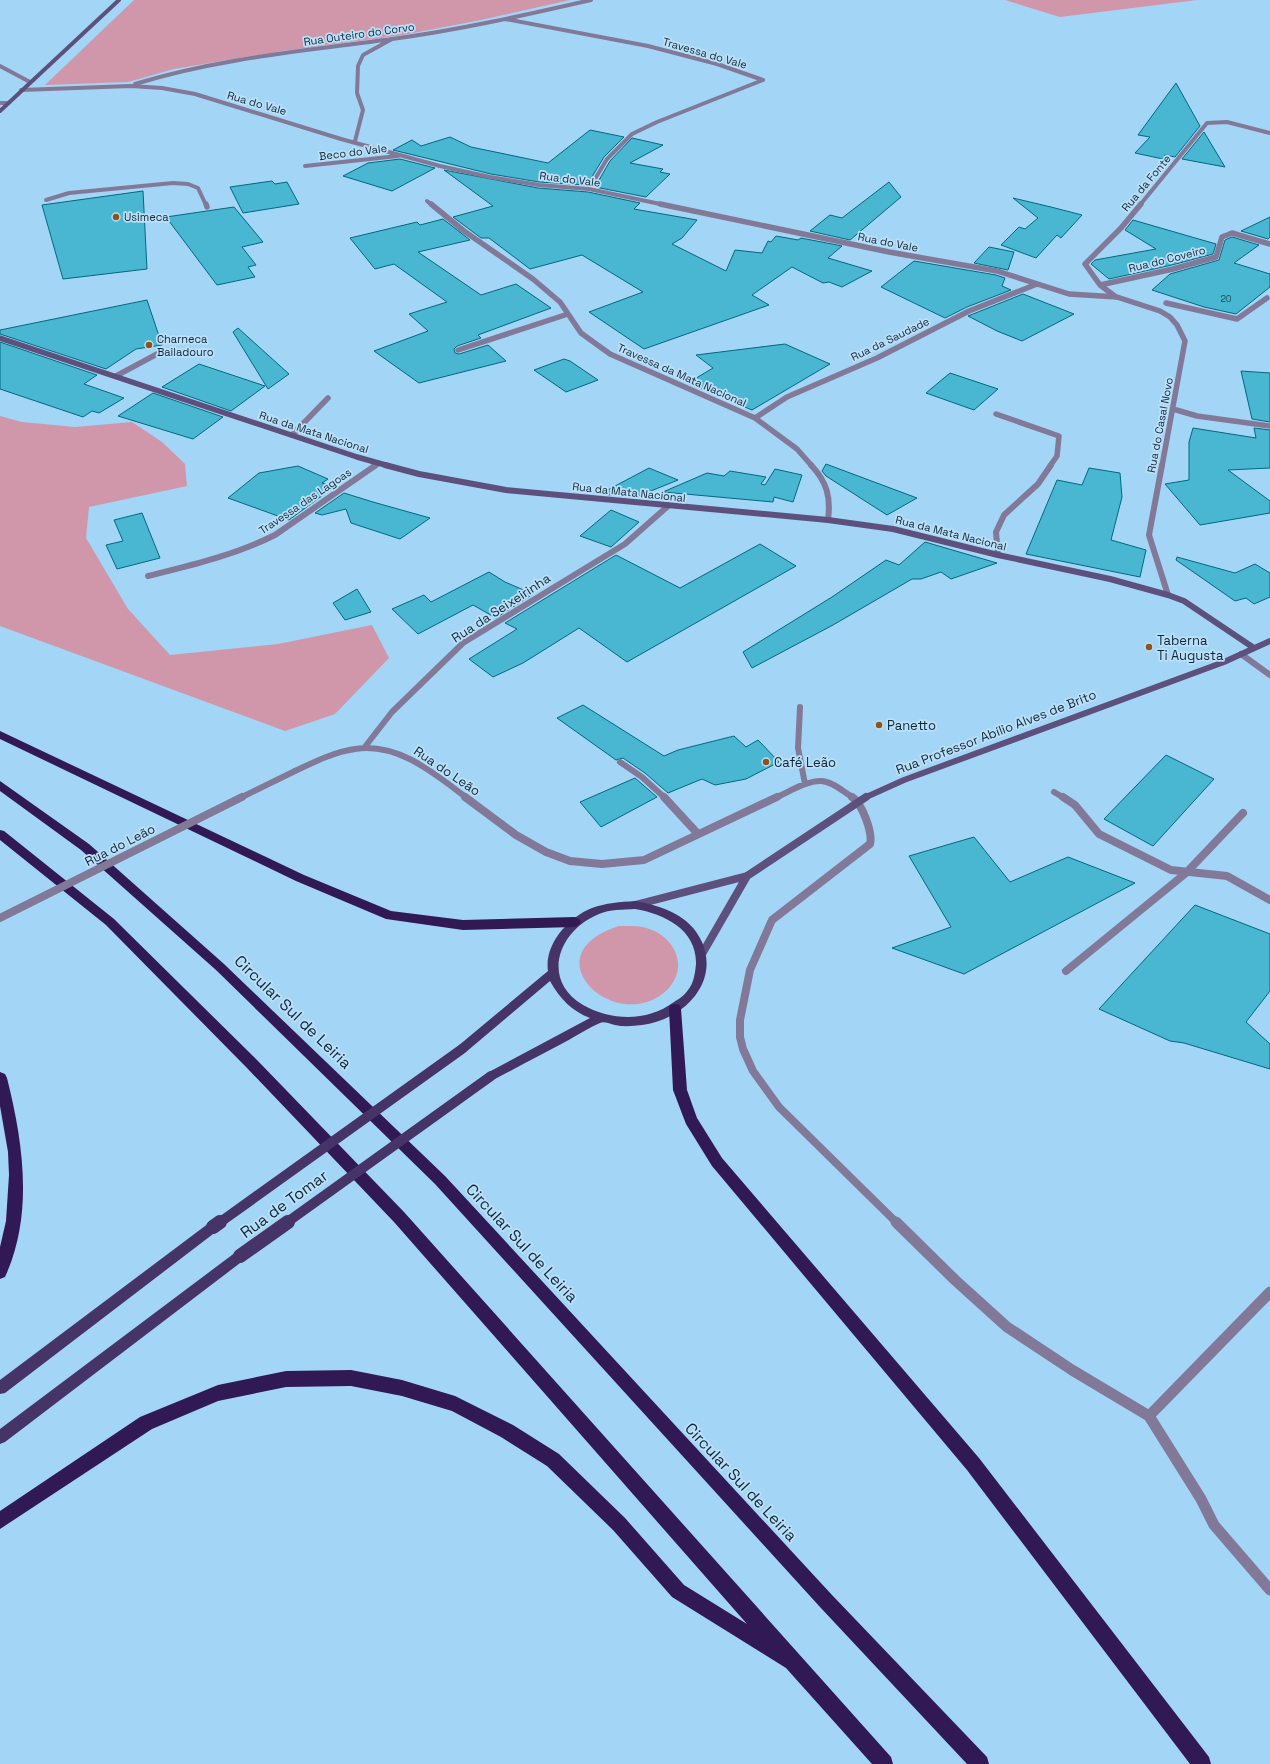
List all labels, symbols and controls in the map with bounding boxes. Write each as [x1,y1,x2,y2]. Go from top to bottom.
street label: Rua Outeiro do Corvo [303,19,416,49]
street label: Travessa do Vale [661,34,749,72]
street label: Rua do Vale [226,88,288,118]
street label: Beco do Vale [318,141,388,163]
street label: Rua da Fonte [1118,152,1174,214]
street label: Rua do Vale [539,168,601,190]
place label: Usimeca [124,210,169,224]
marker: Usimeca [111,212,121,222]
street label: Rua do Vale [857,229,919,255]
street label: Rua do Coveiro [1127,243,1207,275]
house number: 20 [1220,293,1232,305]
street label: Rua da Saudade [848,314,932,364]
place label: Charneca Bailadouro [157,332,214,359]
marker: Charneca Bailadouro [144,340,154,350]
street label: Travessa da Mata Nacional [615,340,749,410]
street label: Rua do Casal Novo [1144,376,1176,474]
street label: Rua da Mata Nacional [258,408,370,456]
street label: Travessa das Lagoas [256,465,354,537]
street label: Rua da Mata Nacional [572,479,686,505]
street label: Rua da Mata Nacional [894,512,1008,554]
street label: Rua da Seixeirinha [448,569,554,646]
place label: Taberna Ti Augusta [1157,632,1224,664]
marker: Taberna Ti Augusta [1144,642,1154,652]
street label: Rua Professor Abílio Alves de Brito [893,686,1099,778]
place label: Panetto [887,717,936,734]
marker: Panetto [874,720,884,730]
street label: Rua do Leão [410,742,484,800]
place label: Café Leão [774,754,836,771]
marker: Café Leão [761,757,771,767]
street label: Rua do Leão [82,820,158,870]
street label: Circular Sul de Leiria [230,951,356,1073]
street label: Rua de Tomar [236,1165,332,1243]
street label: Circular Sul de Leiria [461,1179,583,1307]
street label: Circular Sul de Leiria [680,1418,802,1546]

